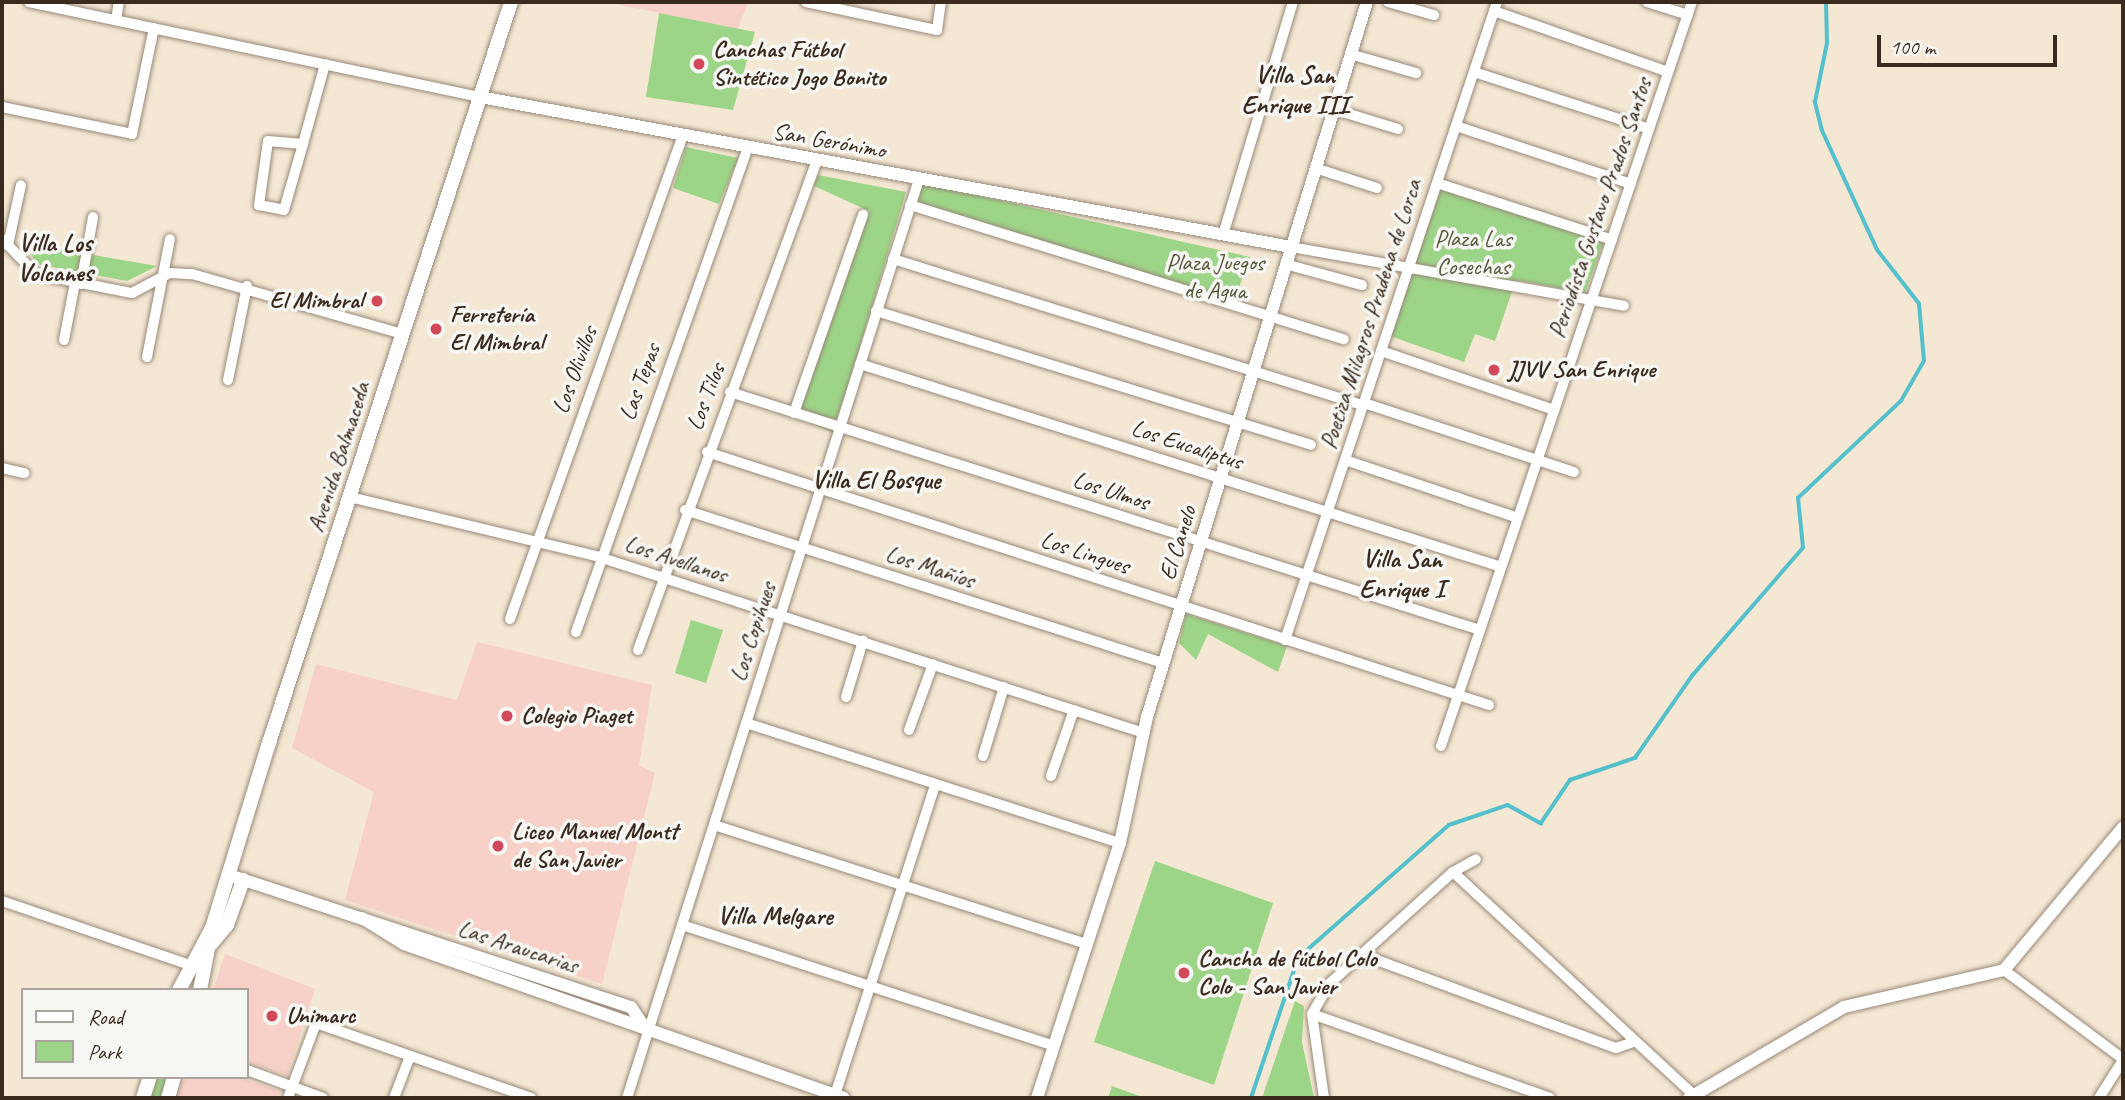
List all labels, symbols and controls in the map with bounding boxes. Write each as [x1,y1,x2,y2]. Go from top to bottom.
scale bar [1880,21,2060,65]
text: 100 m [1890,34,1935,60]
place label: Canchas Fútbol Sintético Jogo Bonito [713,36,886,92]
marker: Canchas Fútbol Sintético Jogo Bonito [691,56,707,72]
district label: Villa San Enrique III [1241,59,1349,120]
street label: Periodista Gustavo Prados Santos [1542,74,1658,342]
street label: San Gerónimo [771,117,887,165]
street label: Poetiza Milagros Pradena de Lorca [1314,176,1428,452]
park label: Plaza Las Cosechas [1434,225,1512,281]
district label: Villa Los Volcanes [17,227,93,288]
park label: Plaza Juegos de Agua [1166,249,1264,305]
place label: El Mimbral [271,287,363,315]
marker: El Mimbral [369,293,385,309]
place label: Ferretería El Mimbral [450,301,542,357]
marker: Ferretería El Mimbral [428,321,444,337]
street label: Los Olivillos [546,322,604,418]
street label: Las Tepas [613,340,667,424]
place label: JJVV San Enrique [1508,356,1655,384]
street label: Los Tilos [680,360,732,434]
marker: JJVV San Enrique [1486,362,1502,378]
street label: Avenida Balmaceda [301,378,377,536]
street label: Los Eucaliptus [1128,414,1246,476]
district label: Villa El Bosque [811,464,941,496]
street label: Los Ulmos [1068,465,1154,517]
street label: El Canelo [1153,503,1203,583]
street label: Los Lingues [1037,525,1133,581]
street label: Los Avellanos [621,529,731,589]
street label: Los Mañíos [882,539,978,595]
district label: Villa San Enrique I [1359,543,1445,604]
street label: Los Copihues [724,579,782,685]
place label: Colegio Piaget [521,702,632,730]
marker: Colegio Piaget [499,708,515,724]
place label: Liceo Manuel Montt de San Javier [512,818,678,874]
marker: Liceo Manuel Montt de San Javier [490,838,506,854]
district label: Villa Melgare [718,900,832,932]
street label: Las Araucarias [455,914,581,980]
place label: Cancha de fútbol Colo Colo - San Javier [1198,945,1377,1001]
marker: Cancha de fútbol Colo Colo - San Javier [1176,965,1192,981]
legend [21,988,248,1079]
place label: Unimarc [286,1002,355,1030]
text: Road [88,1004,123,1030]
marker: Unimarc [264,1008,280,1024]
text: Park [88,1039,121,1065]

